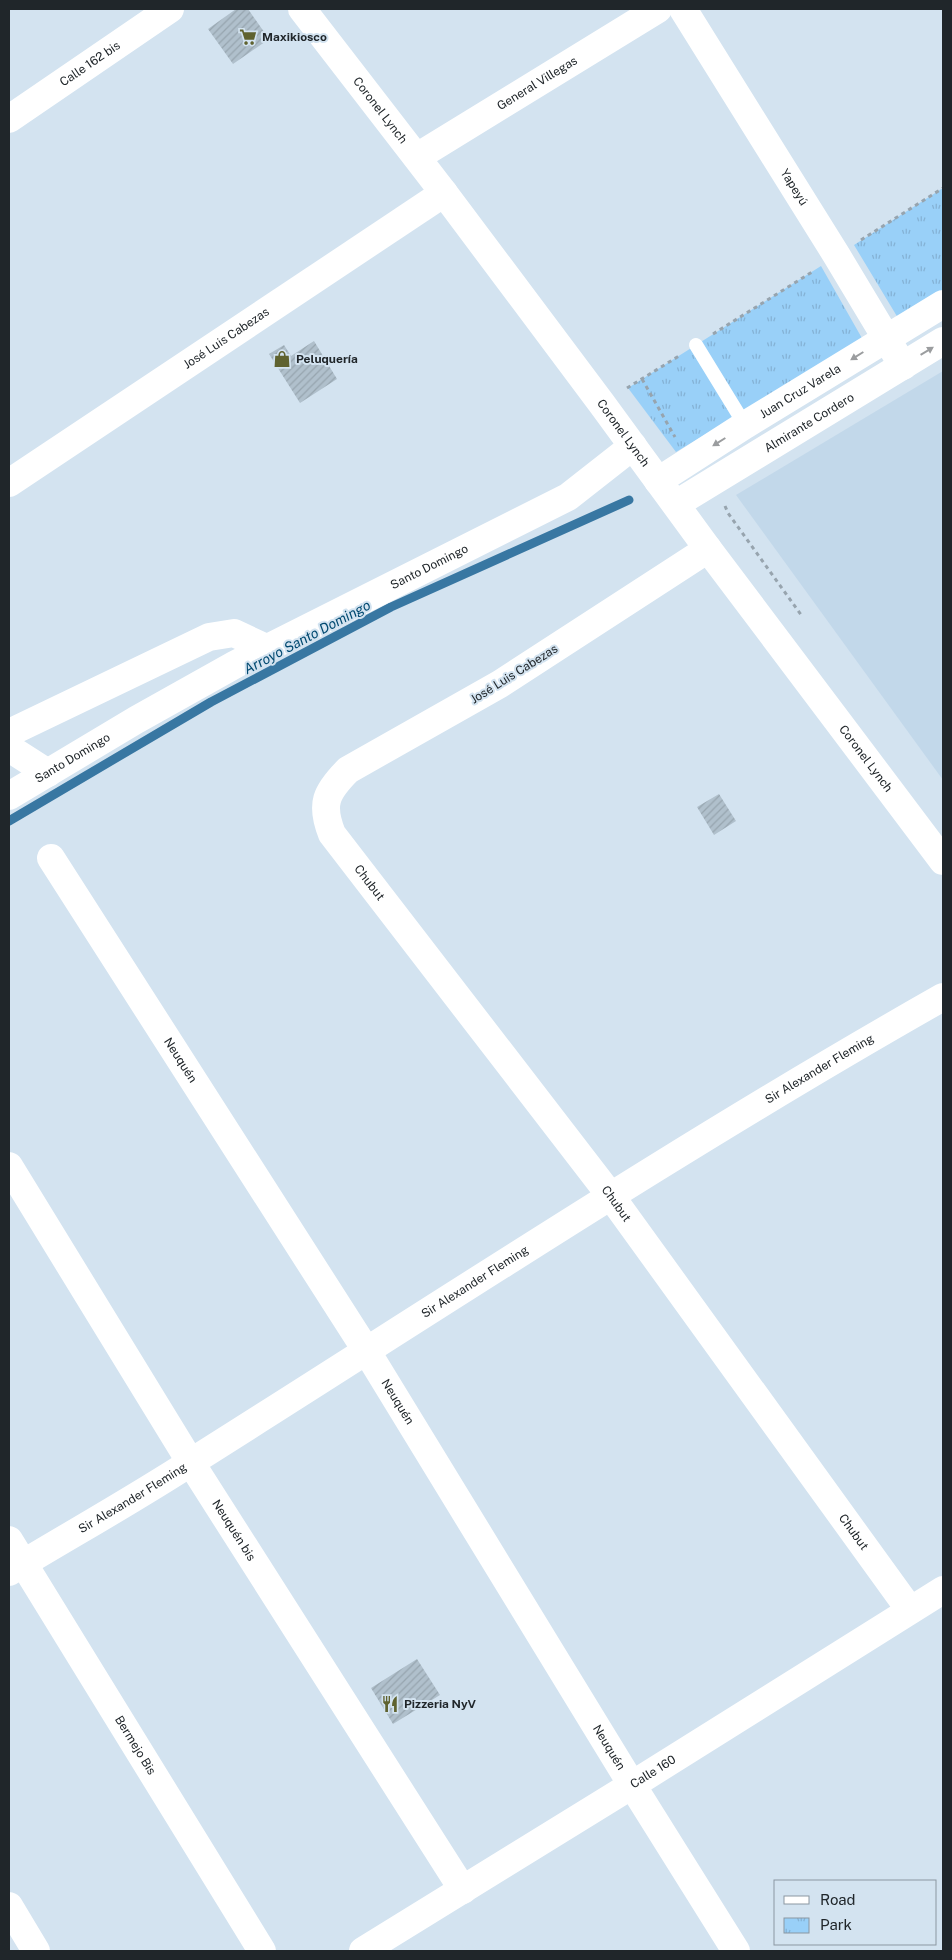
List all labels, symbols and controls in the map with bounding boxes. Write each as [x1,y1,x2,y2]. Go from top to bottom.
supermarket icon: Maxikiosco [238,27,258,47]
place label: Maxikiosco [262,30,327,44]
street label: Calle 162 bis [57,38,123,89]
street label: General Villegas [495,53,580,113]
street label: Coronel Lynch [350,74,410,146]
street label: Yapeyú [777,166,811,208]
street label: José Luis Cabezas [181,305,272,372]
one-way arrow [920,347,933,356]
shop icon: Peluquería [272,349,292,369]
place label: Peluquería [296,352,358,366]
one-way arrow [850,352,863,361]
street label: Juan Cruz Varela [757,361,843,421]
street label: Almirante Cordero [762,390,857,455]
street label: Coronel Lynch [594,397,653,470]
one-way arrow [712,437,725,447]
street label: Santo Domingo [388,541,471,592]
water label: Arroyo Santo Domingo [241,597,373,677]
street label: José Luis Cabezas [468,642,560,706]
street label: Coronel Lynch [836,722,896,795]
street label: Santo Domingo [32,730,113,786]
street label: Chubut [351,862,388,903]
street label: Sir Alexander Fleming [763,1031,876,1107]
street label: Neuquén [161,1035,200,1085]
street label: Chubut [599,1183,634,1225]
street label: Sir Alexander Fleming [419,1243,531,1321]
street label: Neuquén [379,1377,417,1427]
street label: Sir Alexander Fleming [76,1460,189,1536]
street label: Neuquén bis [209,1497,258,1563]
street label: Chubut [836,1511,871,1553]
restaurant icon: Pizzeria NyV [380,1694,400,1714]
place label: Pizzeria NyV [404,1697,476,1711]
street label: Bermejo Bis [112,1713,159,1777]
street label: Neuquén [590,1722,628,1773]
street label: Calle 160 [628,1752,678,1791]
legend [774,1880,937,1945]
text: Road [820,1891,856,1908]
text: Park [820,1916,852,1933]

